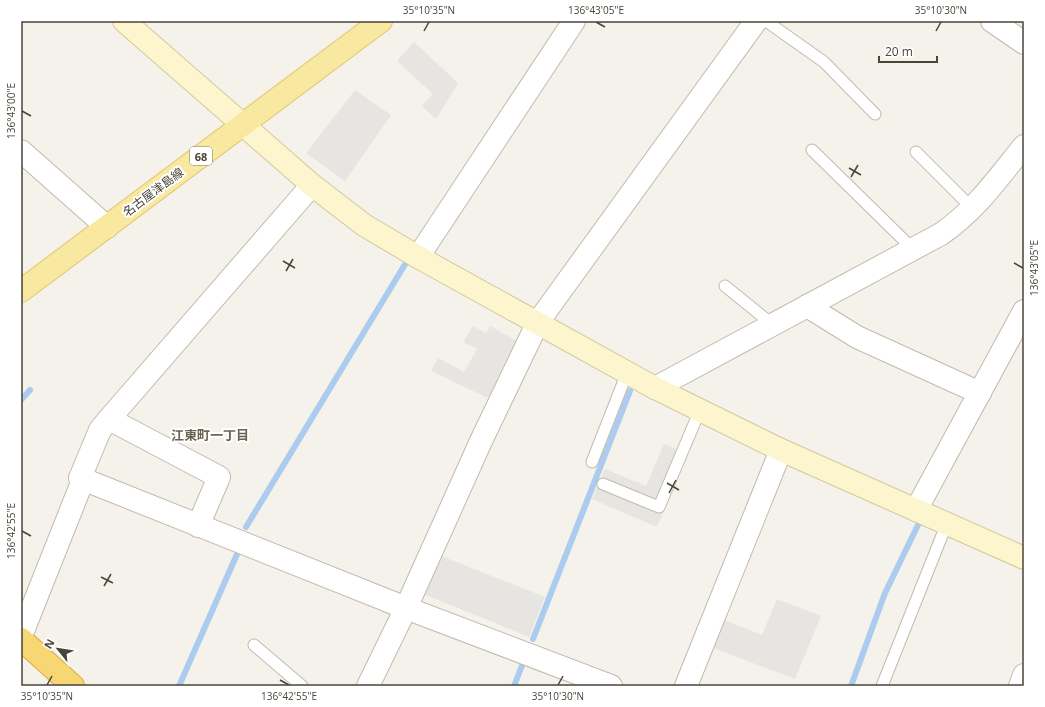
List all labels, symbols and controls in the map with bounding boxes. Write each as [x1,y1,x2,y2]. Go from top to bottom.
text: 35°10'35"N [403,3,455,17]
text: 136°43'05"E [568,3,624,17]
text: 35°10'30"N [915,3,967,17]
scale bar [879,38,937,64]
text: 20 m [885,43,913,60]
text: 136°43'00"E [4,83,18,139]
road number: 68 [190,147,212,165]
street label: 名古屋津島線 [119,164,187,220]
text: 136°43'05"E [1027,240,1041,296]
district label: 江東町一丁目 [171,426,249,444]
text: 136°42'55"E [4,503,18,559]
north arrow [38,629,78,669]
text: N [40,636,58,651]
text: 35°10'35"N [21,689,73,703]
text: 136°42'55"E [261,689,317,703]
text: 35°10'30"N [532,689,584,703]

